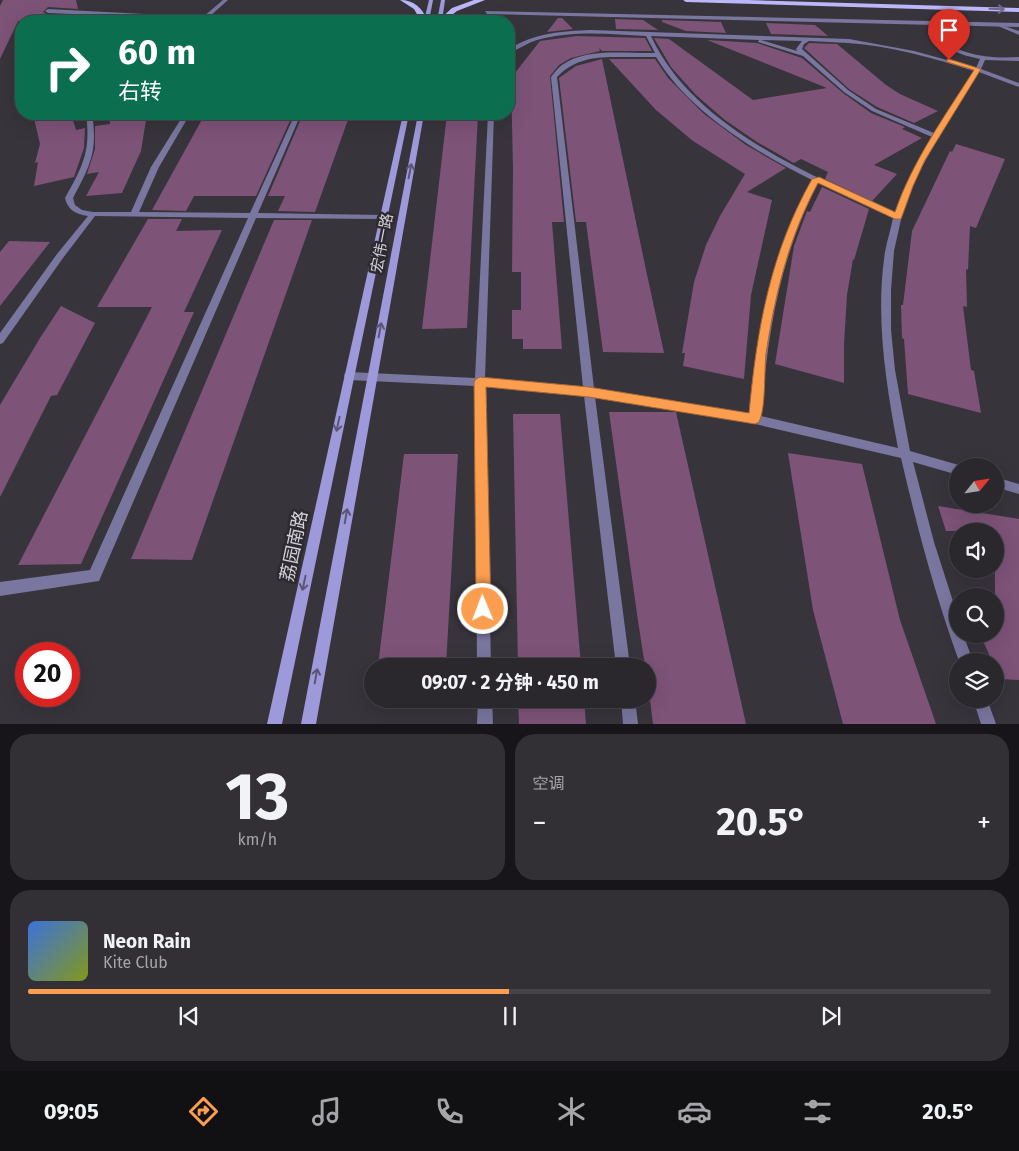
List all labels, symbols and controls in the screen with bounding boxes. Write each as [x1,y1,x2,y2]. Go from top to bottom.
one-way arrow [989,5,1005,14]
pin [928,9,970,60]
icon: arrive [935,16,963,44]
text: 60 m [118,31,196,73]
icon: right [35,35,100,100]
text: 右转 [118,78,162,105]
one-way arrow [406,163,416,179]
street label: 宏伟一路 [367,212,397,274]
one-way arrow [375,323,385,339]
one-way arrow [333,415,343,431]
north arrow [949,458,1004,512]
map controls [949,458,1004,708]
street label: 荔园南路 [276,508,312,584]
one-way arrow [341,508,351,524]
button: sound [949,523,1004,578]
one-way arrow [299,574,309,590]
position arrow [456,582,508,634]
button: search [949,588,1004,643]
speed limit sign: 20 [15,642,80,707]
button: layers [949,653,1004,708]
one-way arrow [312,668,322,684]
text: 09:07 · 2 分钟 · 450 m [421,671,599,694]
text: 13 [225,758,289,836]
text: 空调 [533,774,565,793]
text: 20.5° [716,799,807,845]
text: − [533,806,547,839]
text: + [977,806,991,839]
text: km/h [237,830,277,849]
text: Neon Rain [103,930,191,953]
text: Kite Club [103,953,168,972]
icon: previous [175,1002,203,1030]
icon: pause [496,1002,524,1030]
icon: next [817,1002,845,1030]
icon: directions [186,1094,221,1129]
icon: music [309,1094,344,1129]
icon: phone [432,1094,467,1129]
icon: climate [554,1094,589,1129]
icon: car [677,1094,712,1129]
icon: filters [800,1094,835,1129]
text: 09:05 [44,1098,99,1125]
text: 20.5° [922,1098,975,1125]

